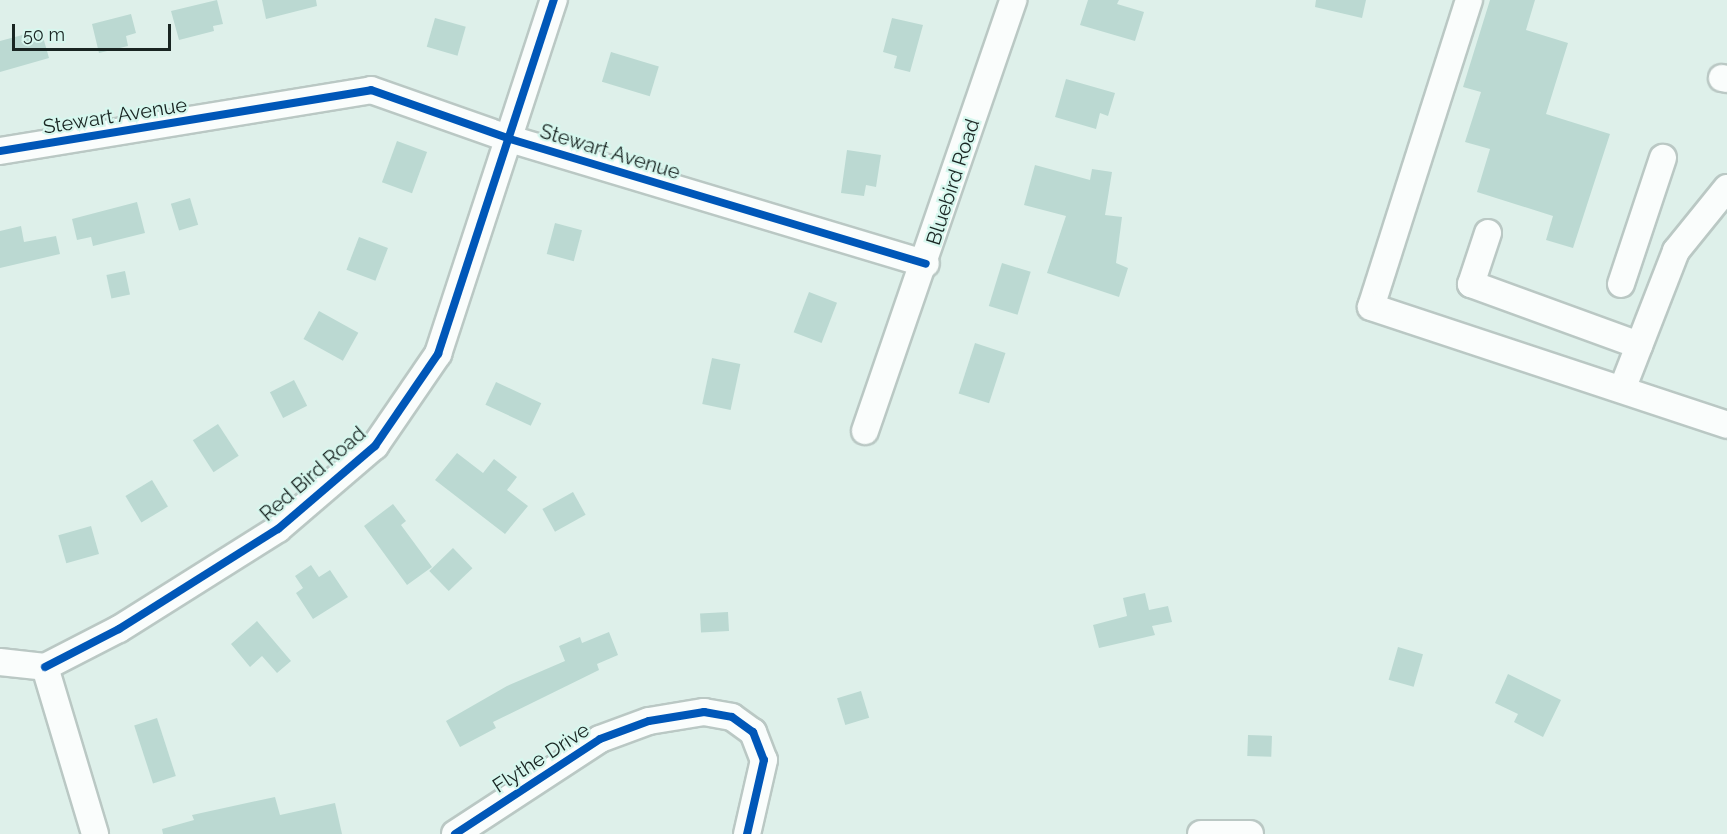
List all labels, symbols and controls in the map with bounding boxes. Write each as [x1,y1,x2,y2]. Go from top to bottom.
scale bar [15,12,174,50]
text: 50 m [23,24,65,45]
street label: Stewart Avenue [41,93,189,139]
street label: Bluebird Road [921,116,985,248]
street label: Stewart Avenue [537,119,683,185]
street label: Red Bird Road [255,422,371,526]
street label: Flythe Drive [488,718,594,798]

